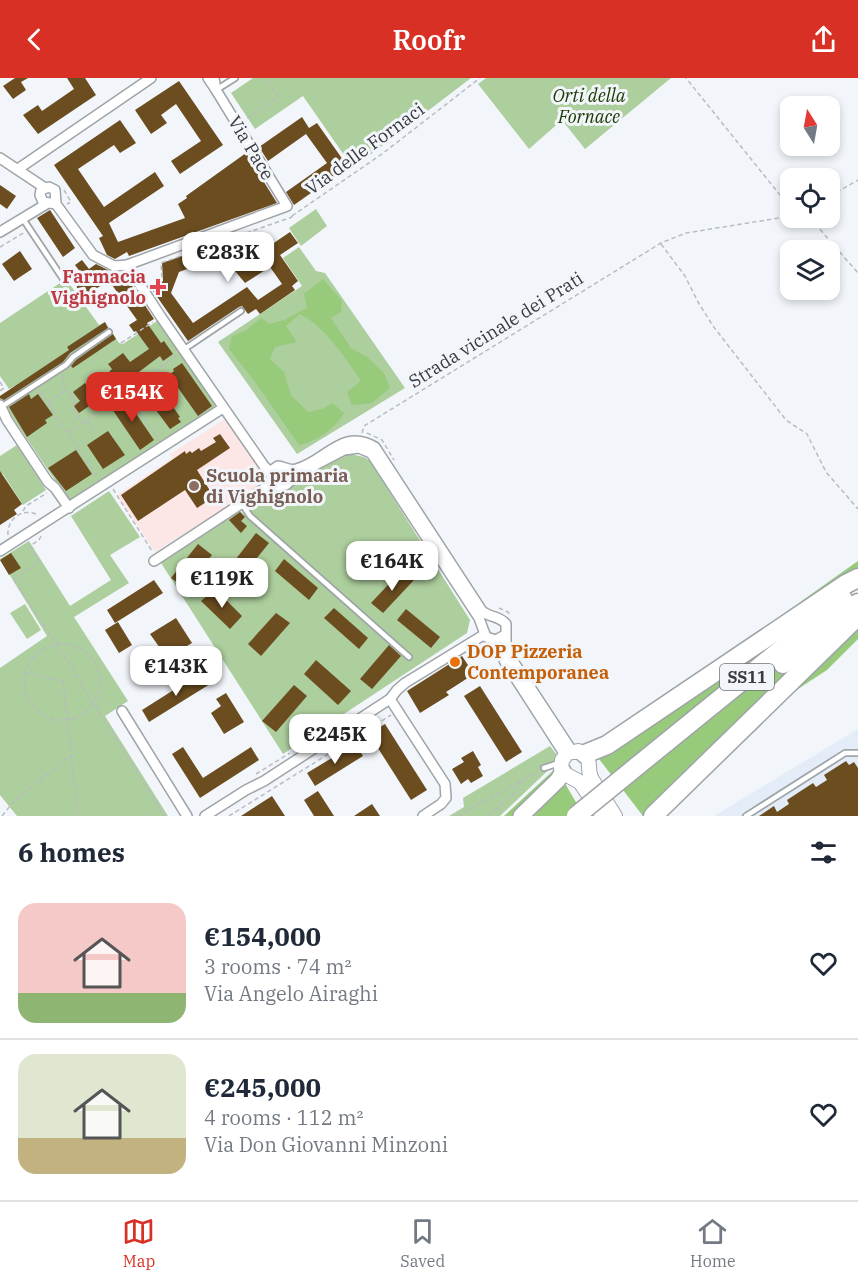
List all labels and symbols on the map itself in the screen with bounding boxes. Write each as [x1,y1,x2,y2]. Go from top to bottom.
park label: Orti della Fornace [552,84,626,128]
north arrow [780,96,840,156]
street label: Via delle Fornaci [301,98,429,199]
street label: Via Pace [223,111,280,184]
pin: €283K [186,232,270,283]
place label: Farmacia Vighignolo [50,265,146,309]
street label: Strada vicinale dei Prati [404,266,588,393]
marker: Farmacia Vighignolo [151,280,165,294]
pin: €154K [90,372,174,423]
place label: Scuola primaria di Vighignolo [206,464,349,508]
marker: Scuola primaria di Vighignolo [187,479,201,493]
pin: €164K [350,541,434,592]
pin: €119K [180,558,264,609]
place label: DOP Pizzeria Contemporanea [467,640,609,684]
pin: €143K [134,646,218,697]
marker: DOP Pizzeria Contemporanea [448,655,462,669]
road number: SS11 [720,664,774,690]
pin: €245K [293,714,377,765]

